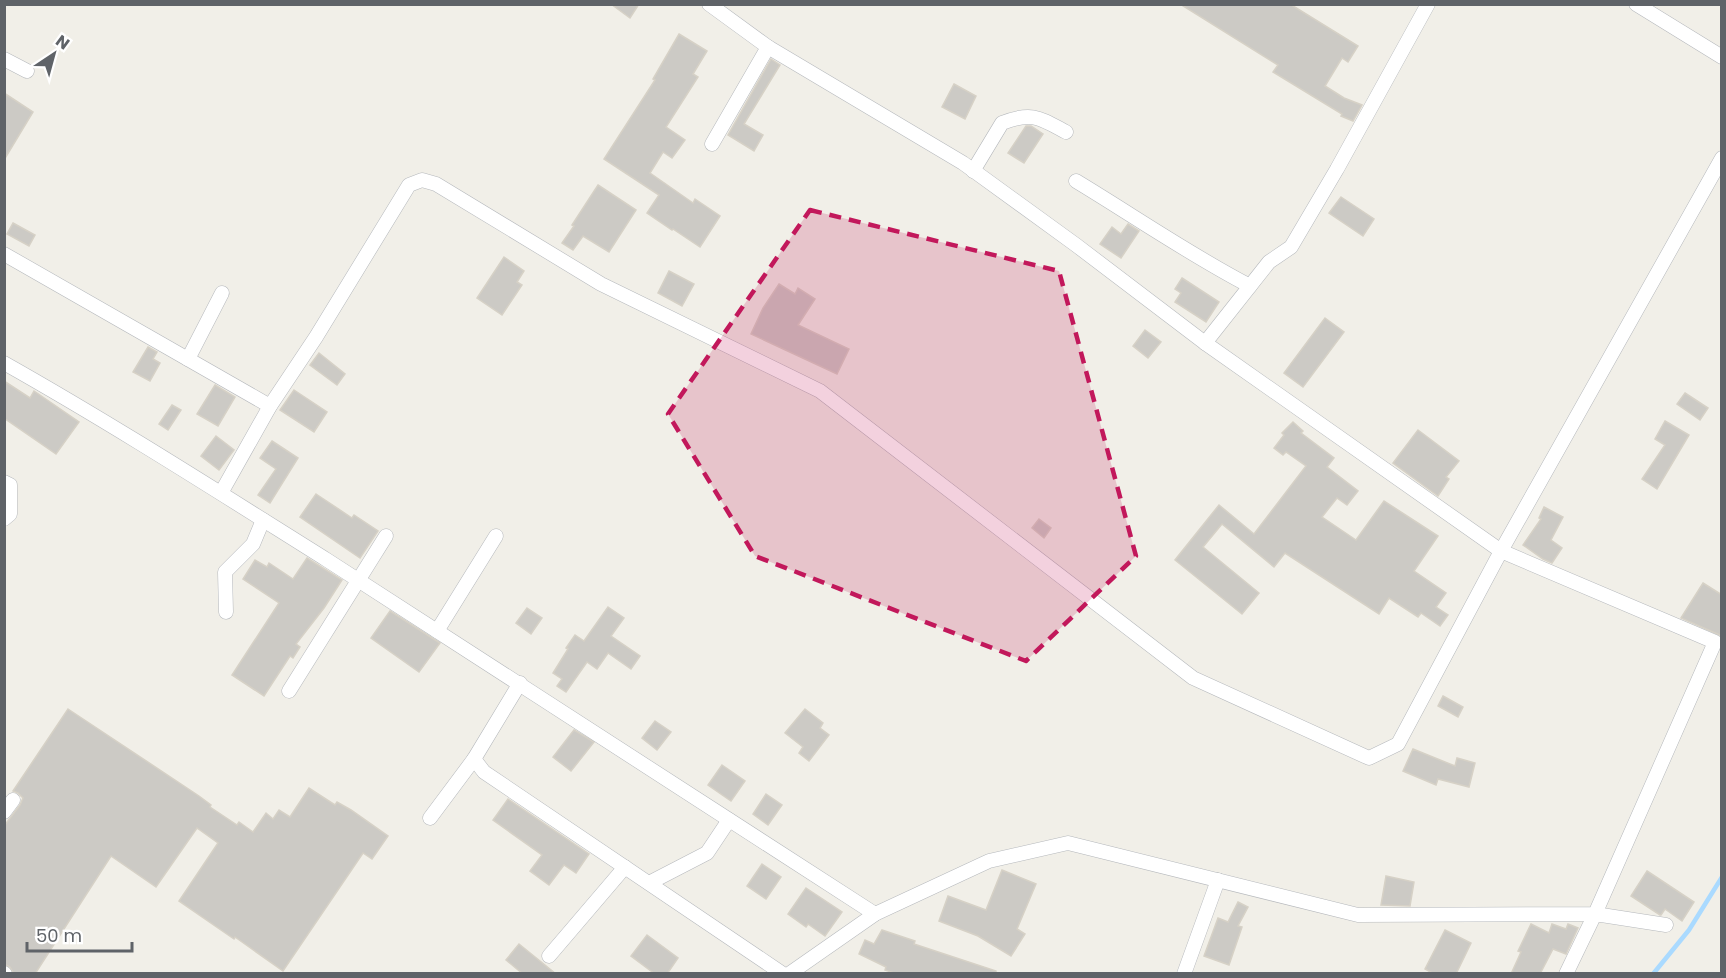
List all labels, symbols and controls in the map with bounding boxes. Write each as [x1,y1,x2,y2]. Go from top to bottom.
north arrow [24,24,84,84]
text: N [51,29,74,55]
scale bar [27,915,132,953]
text: 50 m [36,923,82,948]

